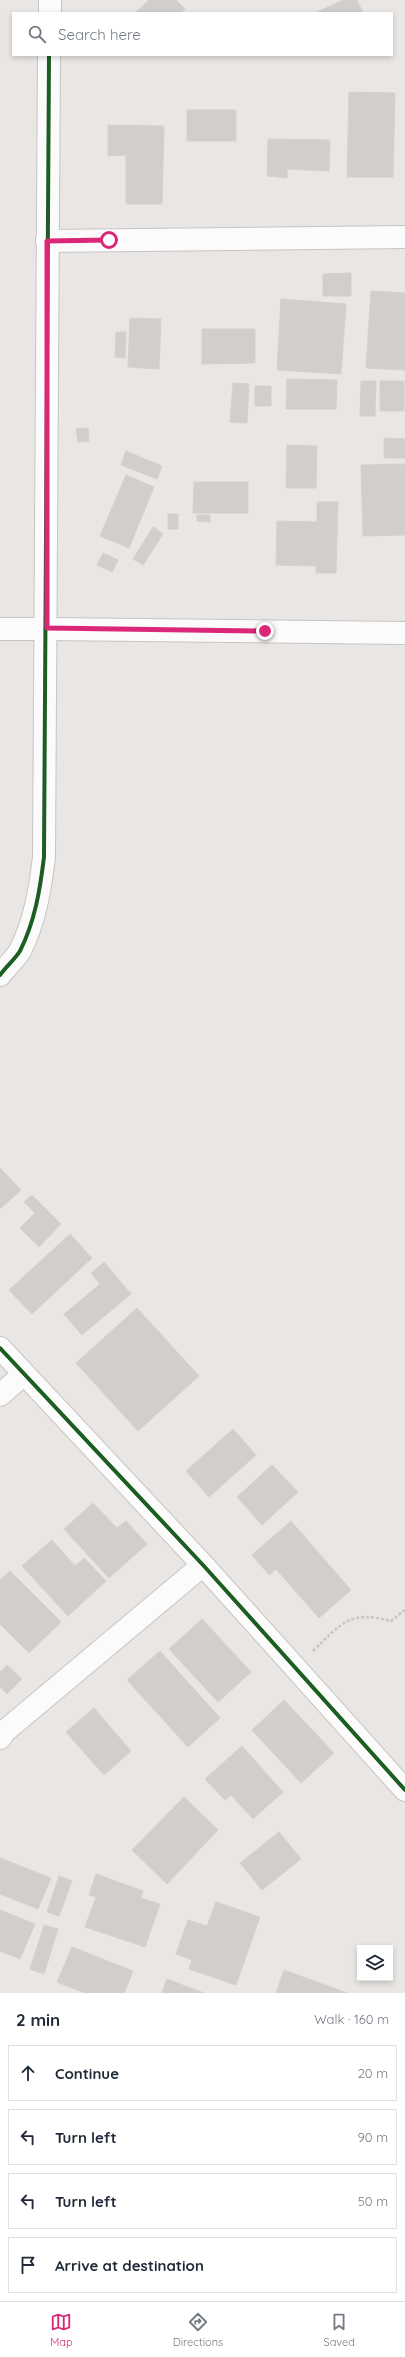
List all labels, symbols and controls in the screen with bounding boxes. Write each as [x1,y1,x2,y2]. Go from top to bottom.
search box [12,12,393,56]
icon: search [26,23,48,45]
text: Search here [58,25,141,44]
route start [100,231,118,249]
route end [256,622,274,640]
map controls [357,1945,393,1981]
button: layers [357,1945,393,1981]
text: 2 min [16,2009,60,2030]
text: Walk · 160 m [314,2011,389,2027]
icon: ahead [17,2062,39,2084]
text: Continue [55,2064,119,2083]
text: 20 m [358,2065,388,2081]
icon: left [17,2126,39,2148]
text: Turn left [55,2128,117,2147]
text: 90 m [358,2129,388,2145]
icon: left [17,2190,39,2212]
text: Turn left [55,2192,117,2211]
text: 50 m [358,2193,388,2209]
icon: arrive [17,2254,39,2276]
text: Arrive at destination [55,2256,204,2275]
tab: Map [50,2311,73,2349]
tab: Directions [173,2311,223,2349]
tab: Saved [323,2311,355,2349]

